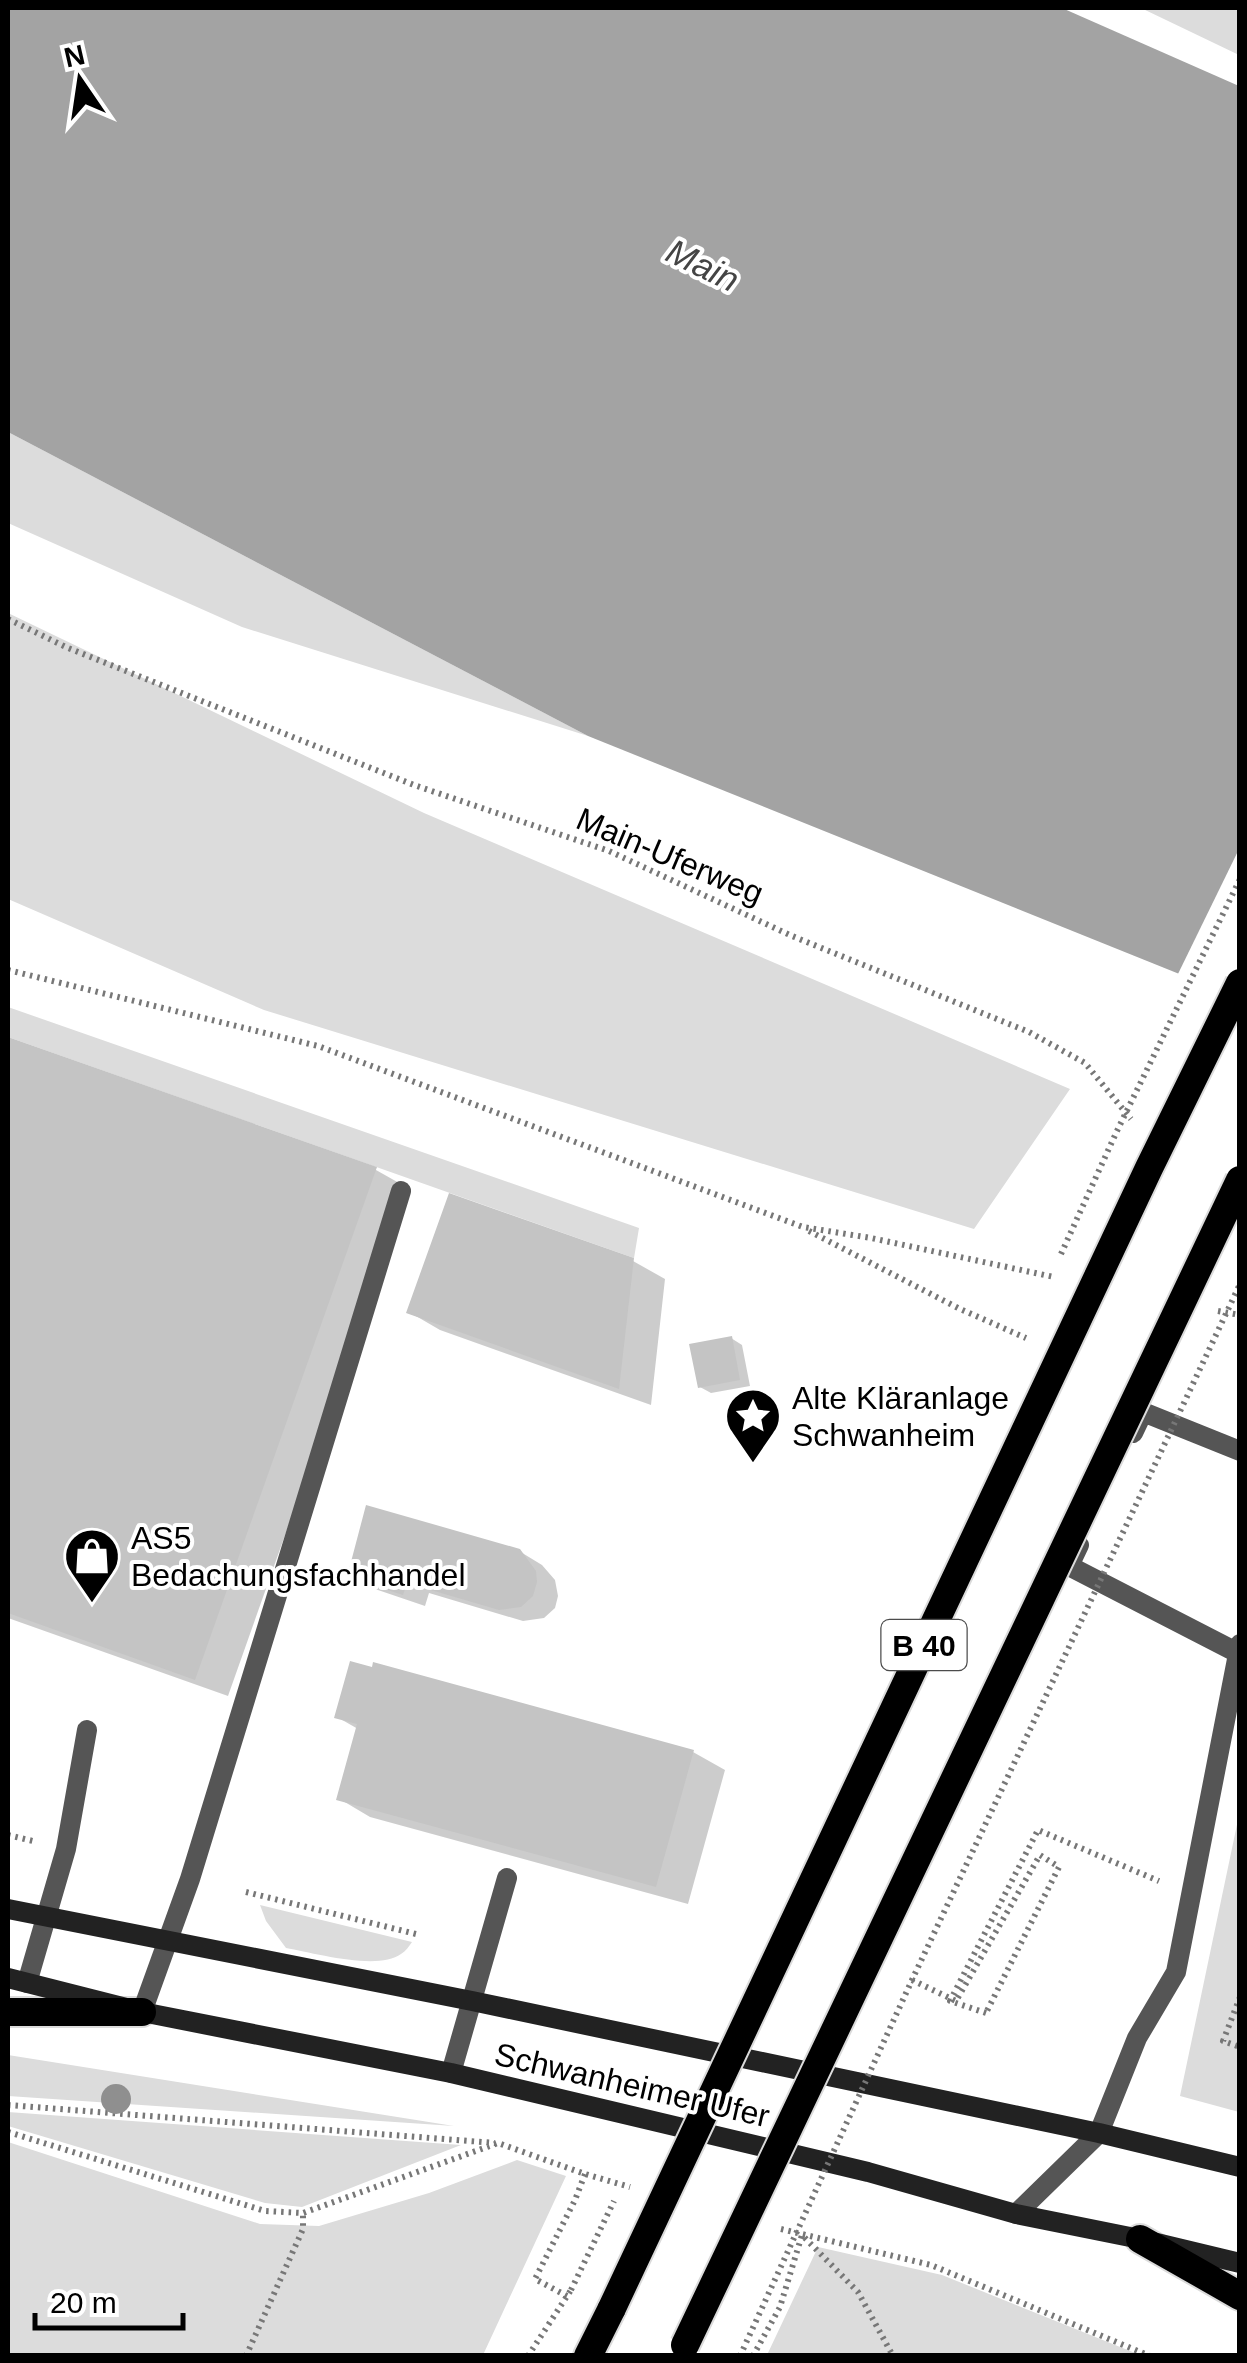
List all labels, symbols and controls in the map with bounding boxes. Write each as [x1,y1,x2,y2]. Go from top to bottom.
north arrow [30,30,130,130]
text: N [61,39,88,74]
water label: Main [660,231,746,299]
street label: Main-Uferweg [571,801,769,911]
place label: Alte Kläranlage Schwanheim [792,1380,1009,1453]
place icon: Alte Kläranlage Schwanheim [723,1386,783,1465]
place label: AS5 Bedachungsfachhandel [131,1520,466,1593]
shop icon: AS5 Bedachungsfachhandel [62,1526,122,1605]
road number: B 40 [882,1620,966,1670]
street label: Schwanheimer Ufer [491,2036,773,2134]
scale bar [35,2268,182,2330]
text: 20 m [50,2286,117,2319]

